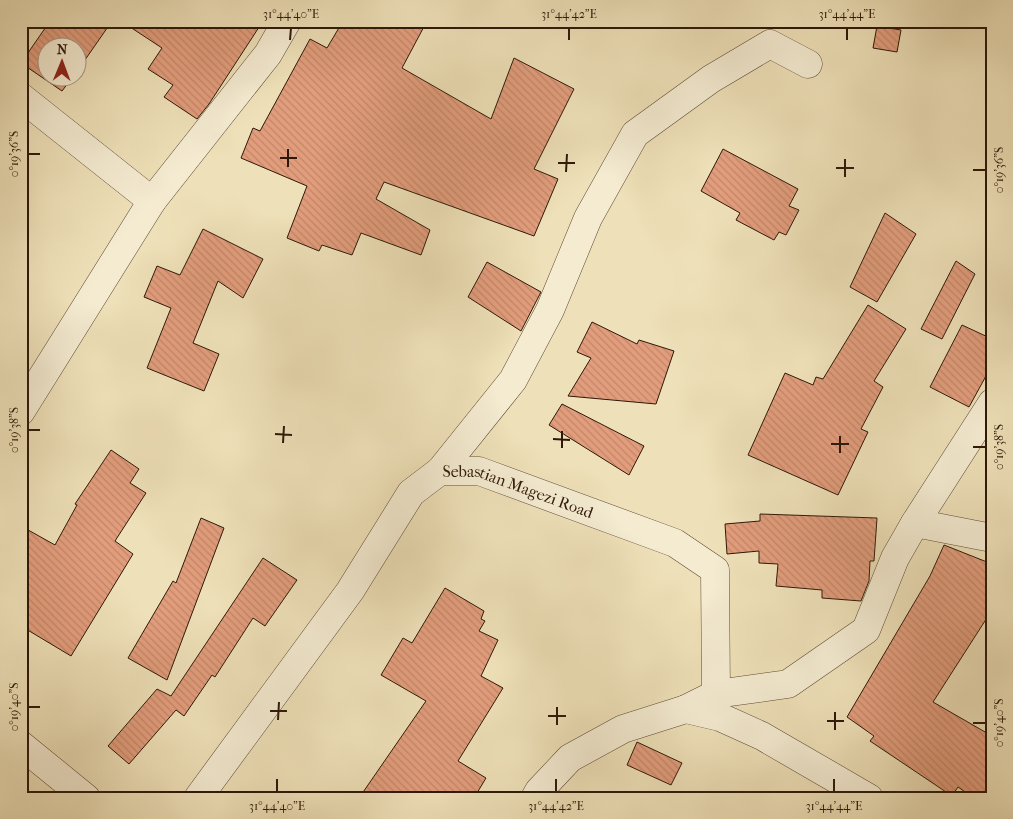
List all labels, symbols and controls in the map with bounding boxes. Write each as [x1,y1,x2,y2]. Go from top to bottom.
text: 31°44'40"E [263,7,319,21]
text: 31°44'42"E [541,7,597,21]
text: 31°44'44"E [819,7,875,21]
north arrow [38,38,88,88]
text: N [57,41,68,58]
text: 0°19'36"S [7,131,21,177]
text: 0°19'36"S [992,147,1006,193]
text: 0°19'38"S [7,407,21,453]
text: 0°19'38"S [992,424,1006,470]
street label: Sebastian Magezi Road [442,462,596,522]
text: 0°19'40"S [7,683,21,731]
text: 0°19'40"S [992,699,1006,747]
text: 31°44'40"E [249,799,305,813]
text: 31°44'42"E [528,799,584,813]
text: 31°44'44"E [806,799,862,813]

